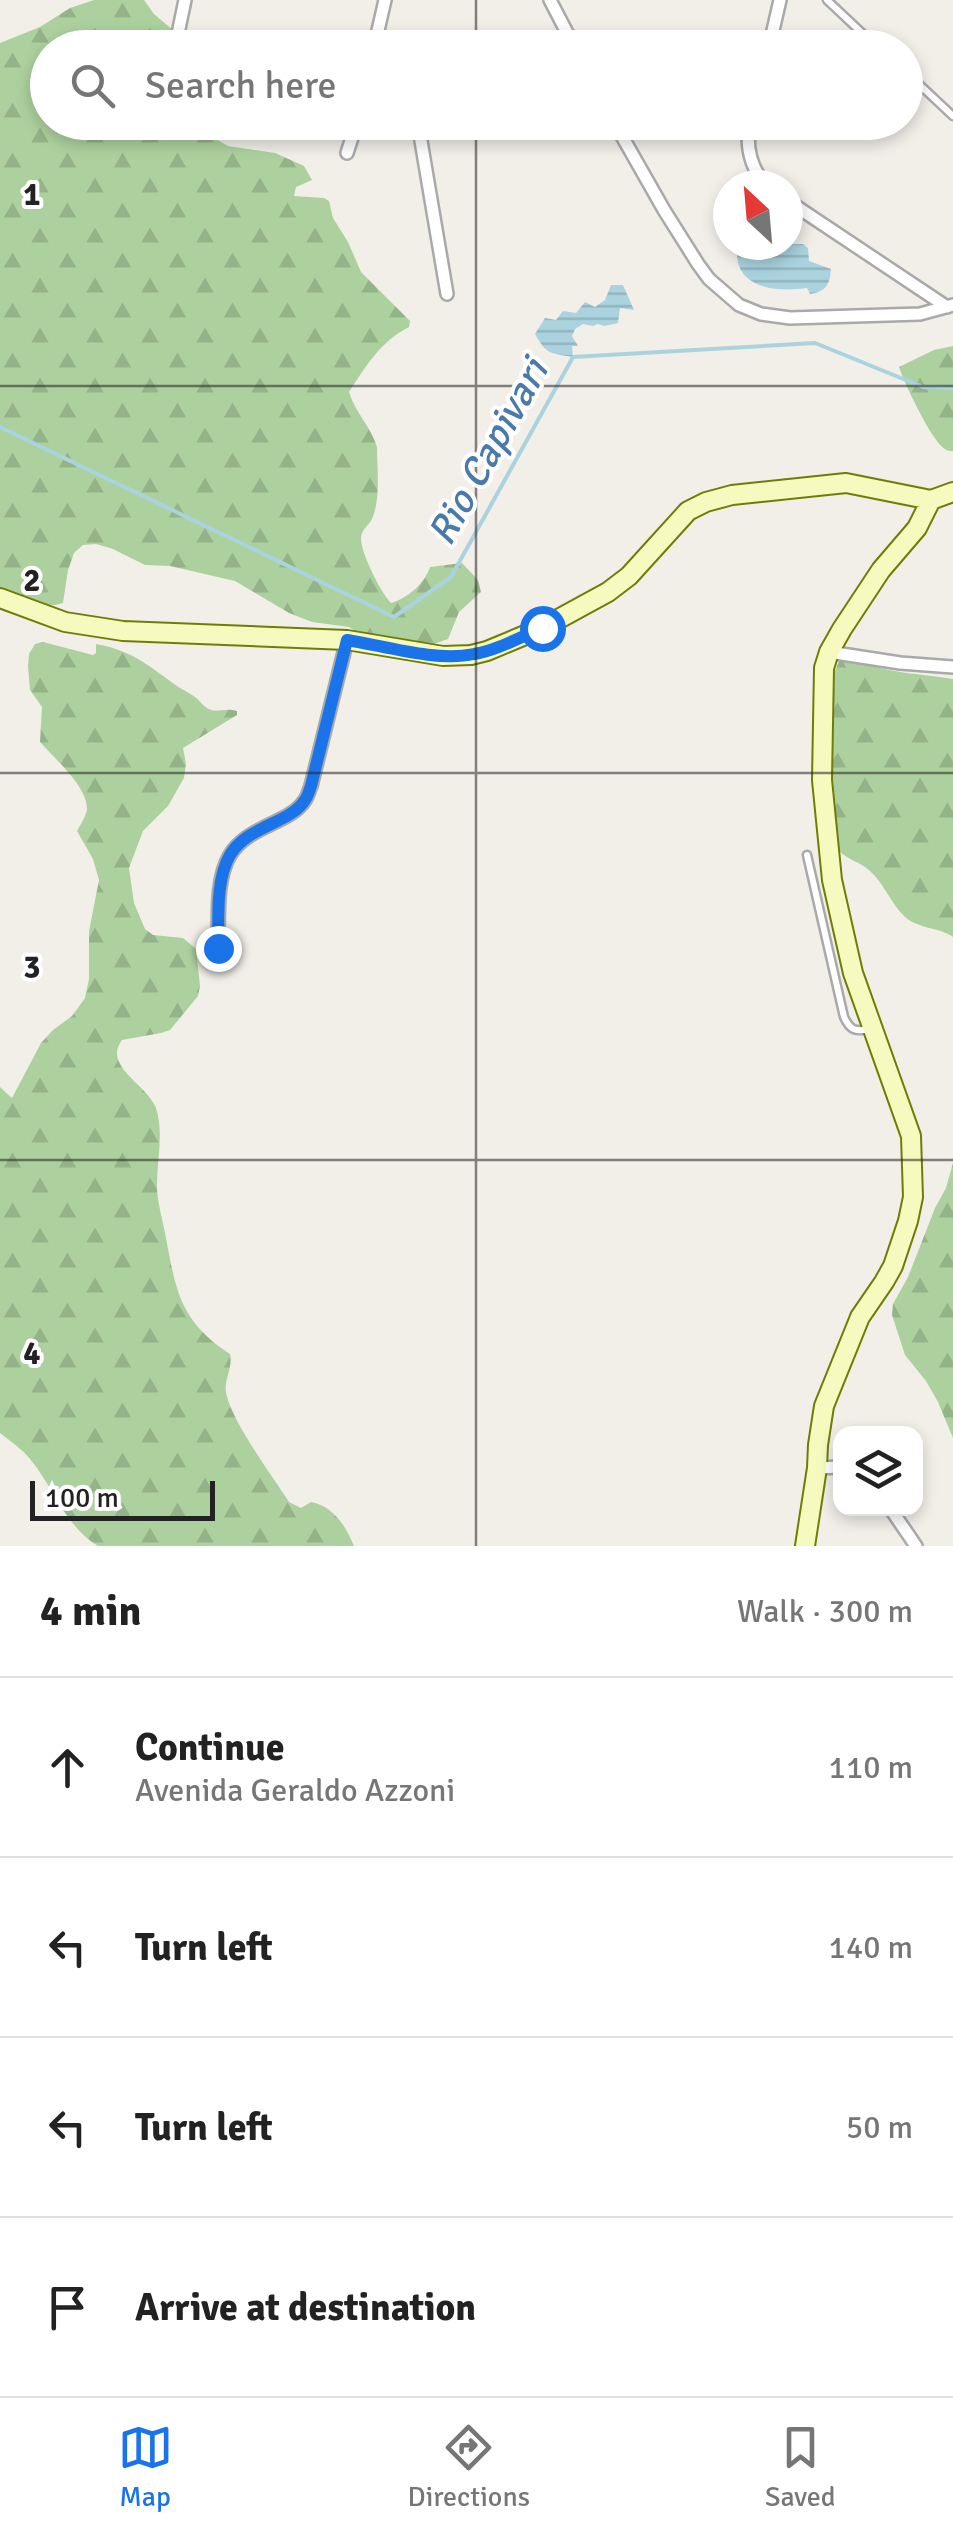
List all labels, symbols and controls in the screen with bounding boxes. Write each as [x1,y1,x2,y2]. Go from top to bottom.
search box [30,30,923,140]
icon: search [65,58,120,113]
text: Search here [145,62,337,109]
north arrow [713,170,803,260]
text: 1 [23,175,41,214]
water label: Rio Capivari [416,348,561,554]
text: 2 [23,561,41,600]
route start [520,606,566,652]
route end [196,926,242,972]
text: 3 [23,948,41,987]
text: 4 [23,1334,41,1373]
map controls [833,1426,923,1516]
button: layers [833,1426,923,1516]
scale bar [30,1476,215,1520]
text: 100 m [45,1481,119,1515]
text: 4 min [40,1586,141,1637]
text: Walk · 300 m [737,1592,913,1631]
text: Continue [135,1724,285,1771]
icon: ahead [40,1740,95,1795]
text: 110 m [829,1748,913,1787]
text: Avenida Geraldo Azzoni [135,1771,455,1810]
icon: left [40,1920,95,1975]
text: Turn left [135,1924,273,1971]
text: 140 m [829,1928,913,1967]
icon: left [40,2100,95,2155]
text: Turn left [135,2104,273,2151]
text: 50 m [846,2108,913,2147]
icon: arrive [40,2280,95,2335]
text: Arrive at destination [135,2284,476,2331]
tab: Map [118,2420,173,2514]
tab: Directions [408,2420,530,2514]
tab: Saved [765,2420,835,2514]

